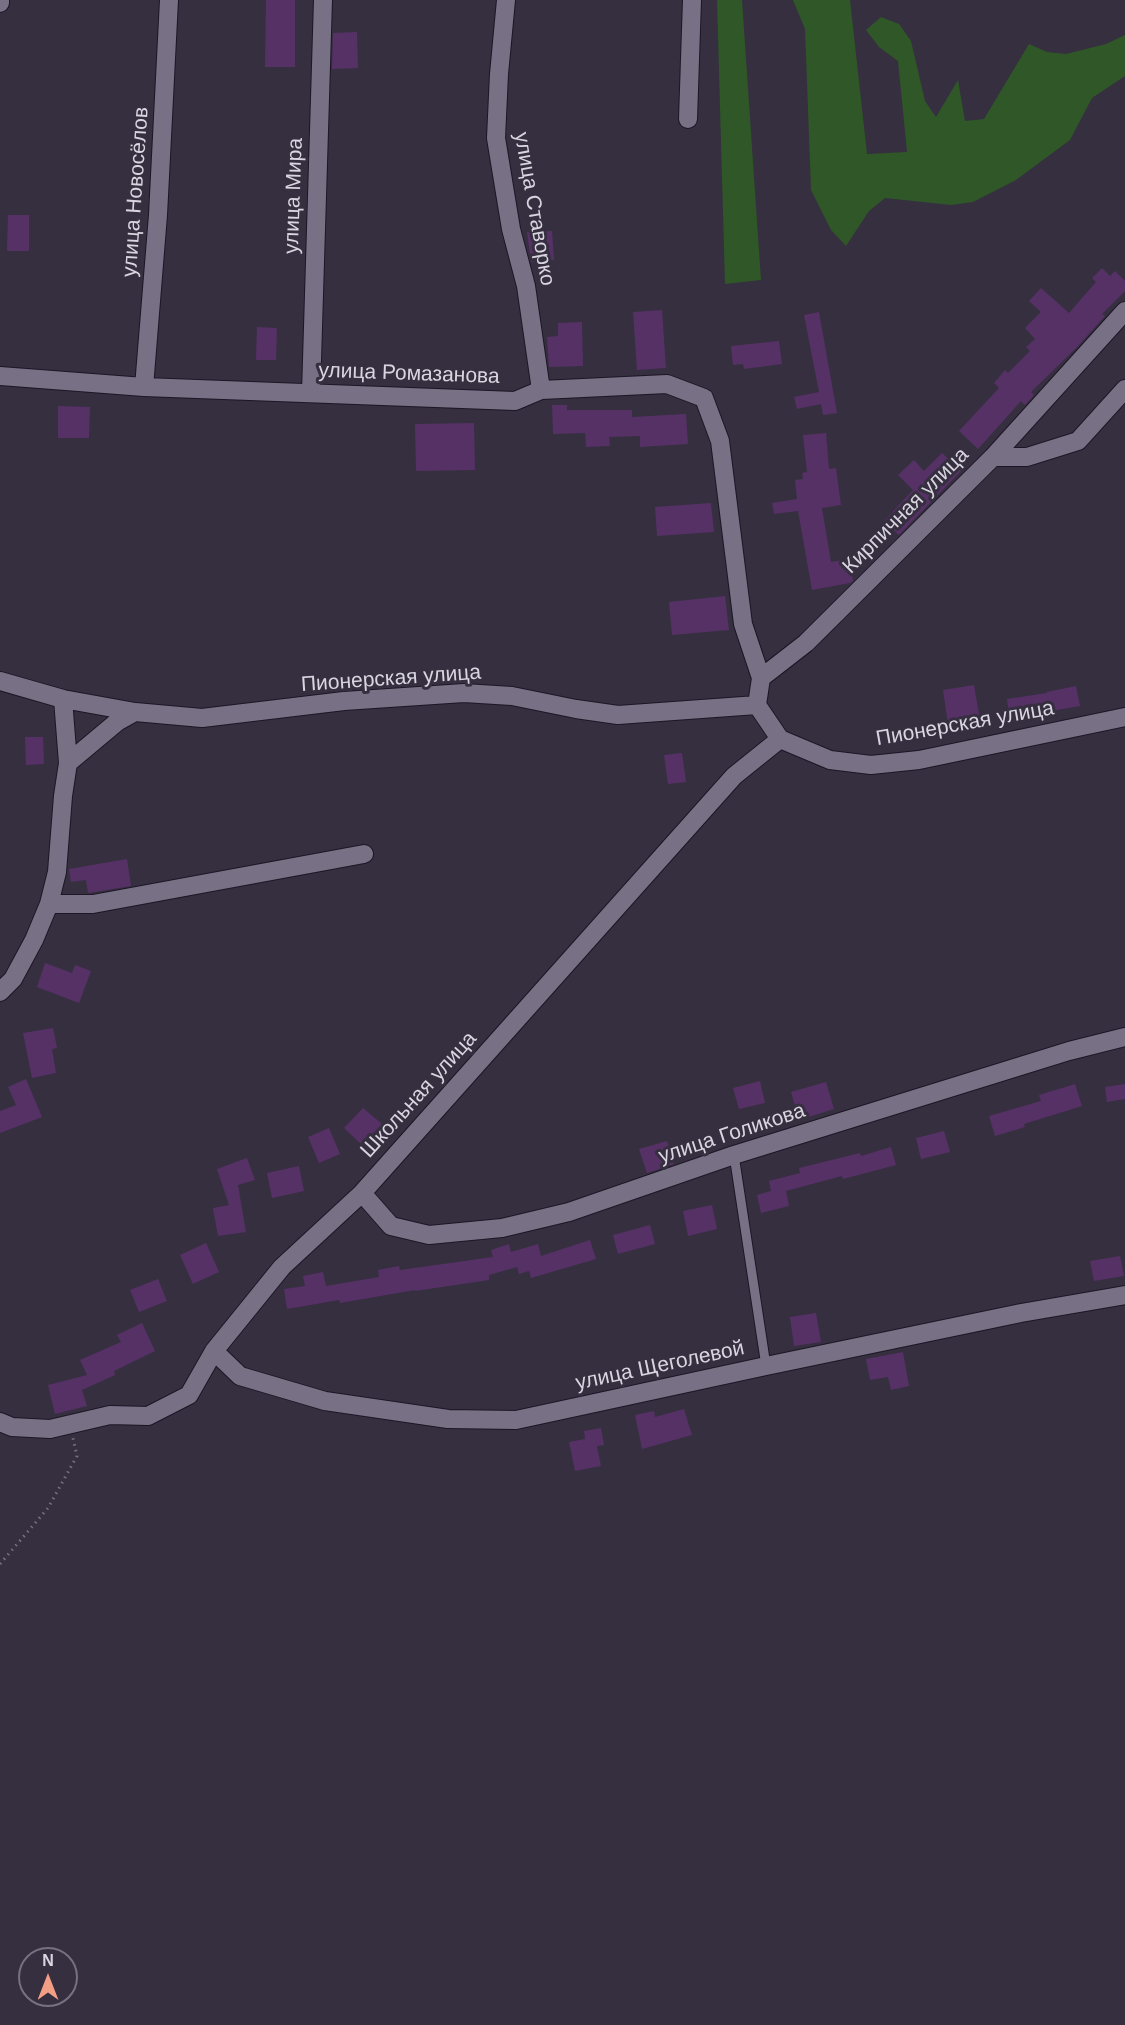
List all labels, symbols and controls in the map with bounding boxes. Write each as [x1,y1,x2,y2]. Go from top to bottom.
street label: улица Новосёлов [117,106,155,278]
street label: улица Ставорко [508,130,560,288]
street label: улица Мира [279,138,309,254]
street label: улица Ромазанова [318,358,500,390]
street label: Кирпичная улица [838,443,974,579]
street label: Пионерская улица [300,660,482,698]
street label: Пионерская улица [874,696,1056,752]
street label: Школьная улица [356,1027,482,1163]
street label: улица Голикова [656,1098,808,1170]
street label: улица Щеголевой [573,1336,747,1396]
north arrow [18,1947,78,2007]
text: N [42,1952,54,1969]

